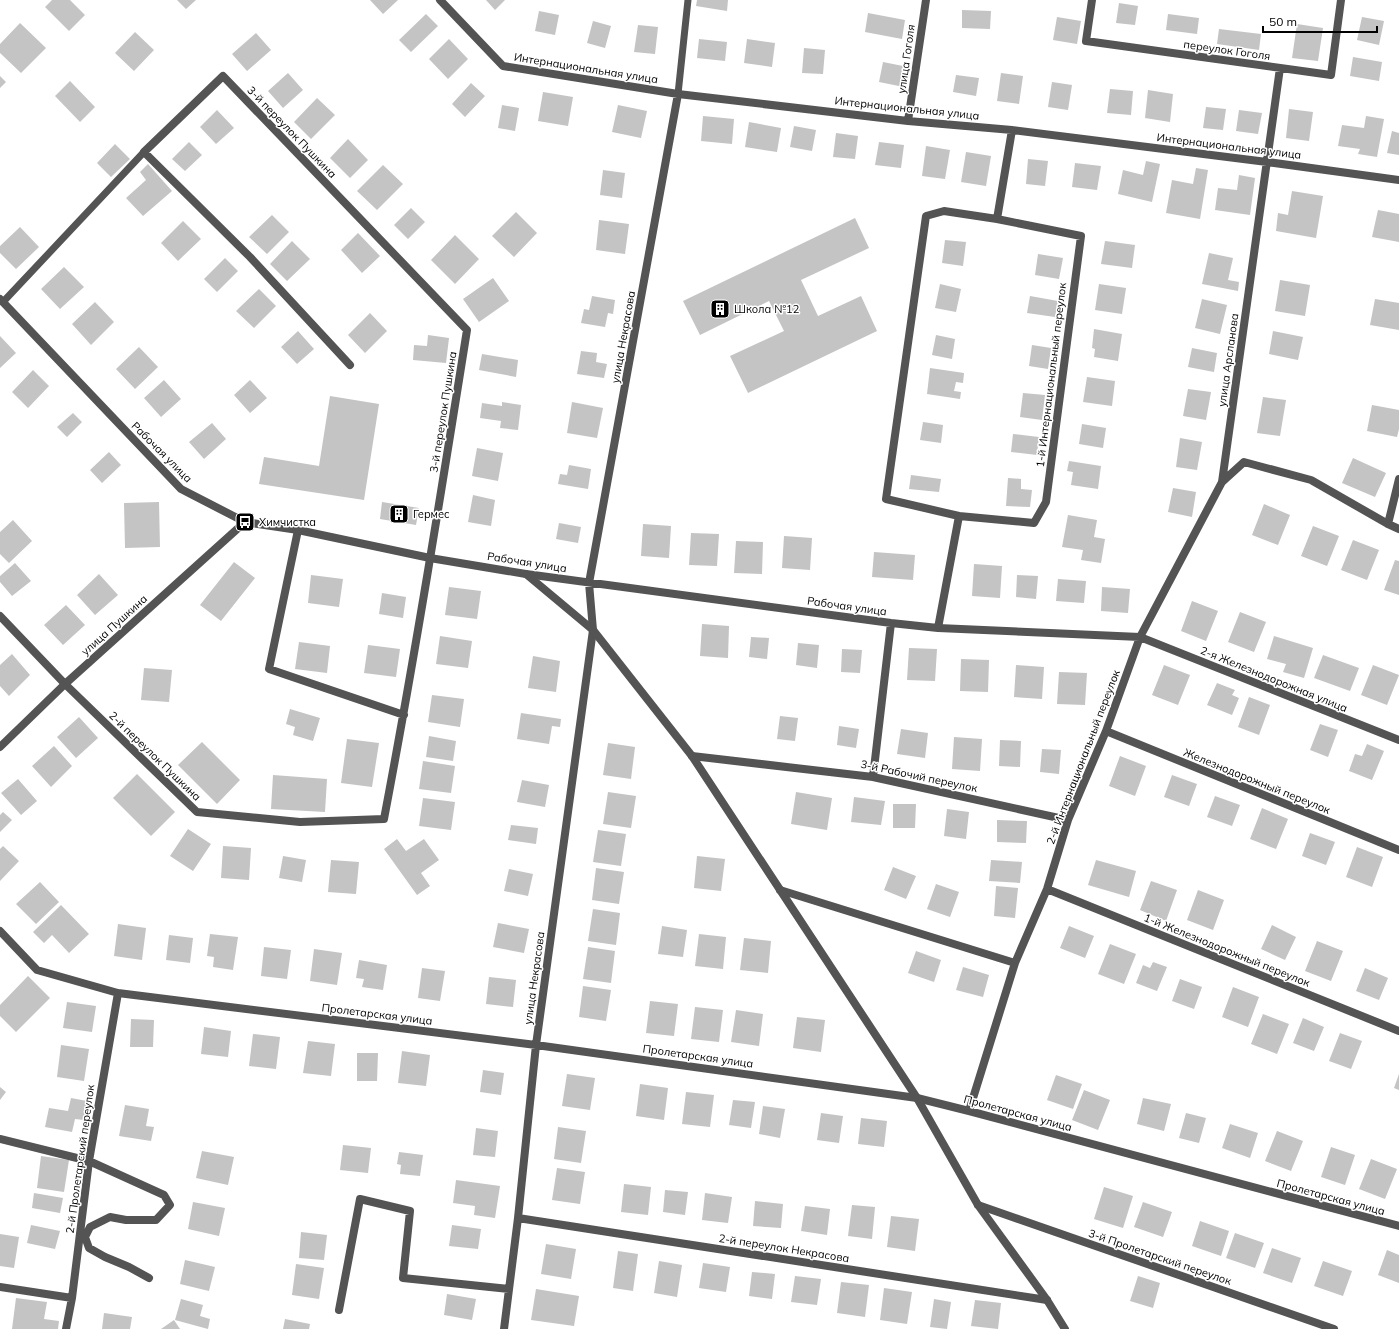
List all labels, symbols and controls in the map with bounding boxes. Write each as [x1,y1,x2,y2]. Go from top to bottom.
scale bar [1263,8,1377,34]
text: 50 m [1269,14,1297,29]
street label: улица Гоголя [894,23,918,95]
street label: переулок Гоголя [1183,37,1271,63]
street label: Интернациональная улица [513,50,659,86]
street label: 3-й переулок Пушкина [244,83,340,181]
street label: Интернациональная улица [834,93,980,123]
street label: Интернациональная улица [1156,130,1302,162]
street label: 1-й Интернациональный переулок [1033,282,1069,468]
street label: улица Некрасова [608,290,638,384]
building icon: Школа №12 [709,298,731,320]
place label: Школа №12 [734,302,800,316]
street label: улица Арсланова [1215,312,1241,408]
street label: 3-й переулок Пушкина [427,350,459,474]
street label: Рабочая улица [129,419,195,485]
building icon: Гермес [388,503,410,525]
place label: Гермес [413,507,450,521]
bus stop icon: Химчистка [234,511,256,533]
place label: Химчистка [259,515,316,529]
street label: Рабочая улица [486,549,568,575]
street label: улица Пушкина [78,592,150,658]
street label: Рабочая улица [806,593,888,619]
street label: 2-я Железнодорожная улица [1198,643,1350,715]
street label: 2-й Интернациональный переулок [1043,668,1123,846]
street label: 2-й переулок Пушкина [106,708,204,804]
street label: Железнодорожный переулок [1182,745,1333,817]
street label: 3-й Рабочий переулок [859,757,979,795]
street label: 1-й Железнодорожный переулок [1142,910,1312,990]
street label: улица Некрасова [521,931,547,1025]
street label: Пролетарская улица [321,1000,433,1028]
street label: Пролетарская улица [642,1041,754,1071]
street label: 2-й Пролетарский переулок [63,1084,97,1234]
street label: Пролетарская улица [962,1092,1074,1134]
street label: Пролетарская улица [1275,1176,1387,1218]
street label: 3-й Пролетарский переулок [1087,1226,1233,1288]
street label: 2-й переулок Некрасова [718,1231,850,1265]

